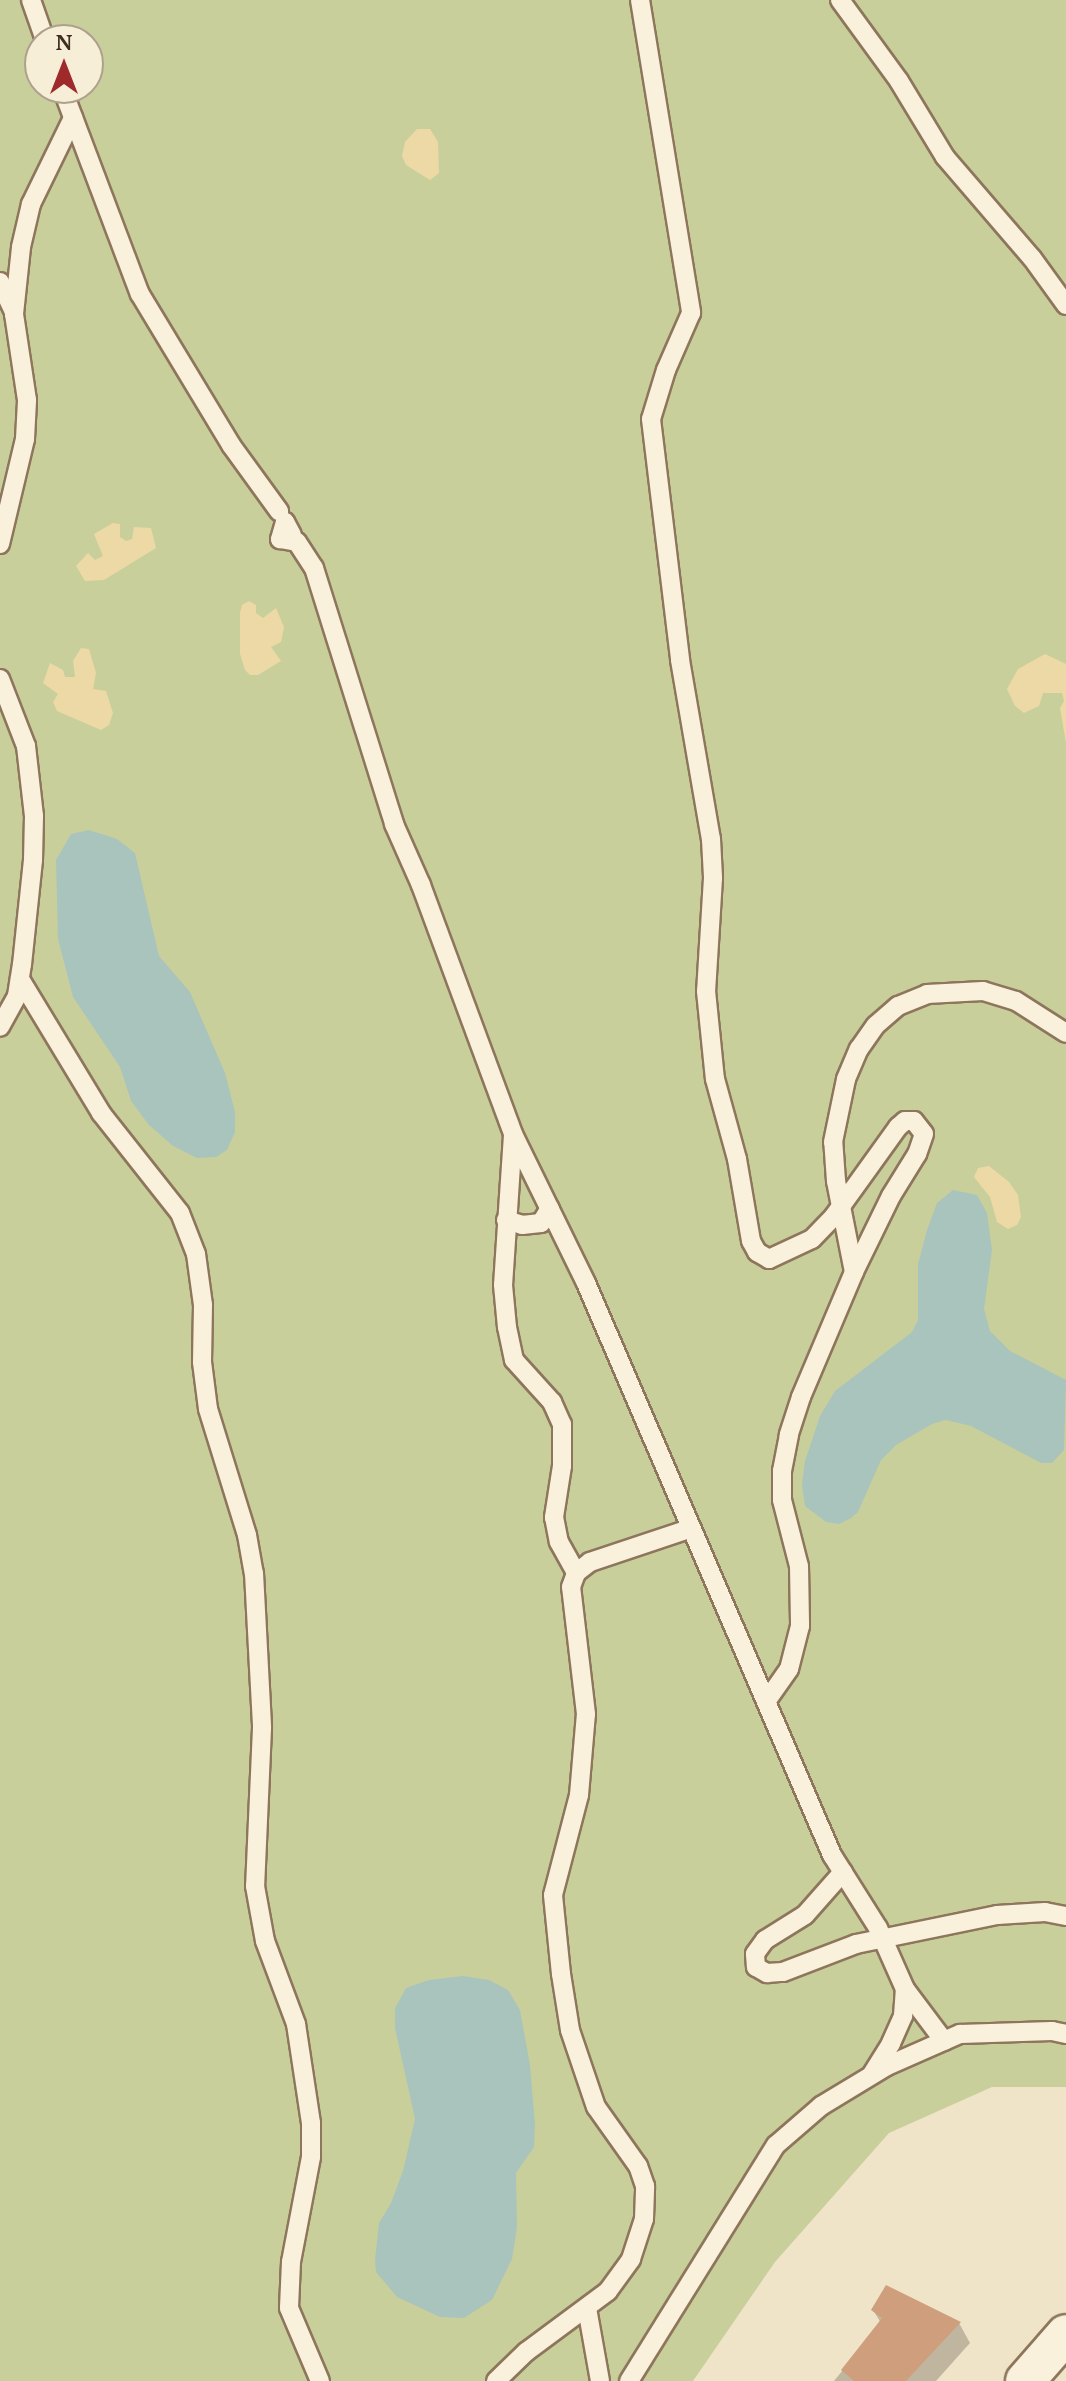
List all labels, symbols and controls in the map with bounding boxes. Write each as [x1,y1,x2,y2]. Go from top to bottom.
north arrow [24,24,104,104]
text: N [56,27,72,56]

